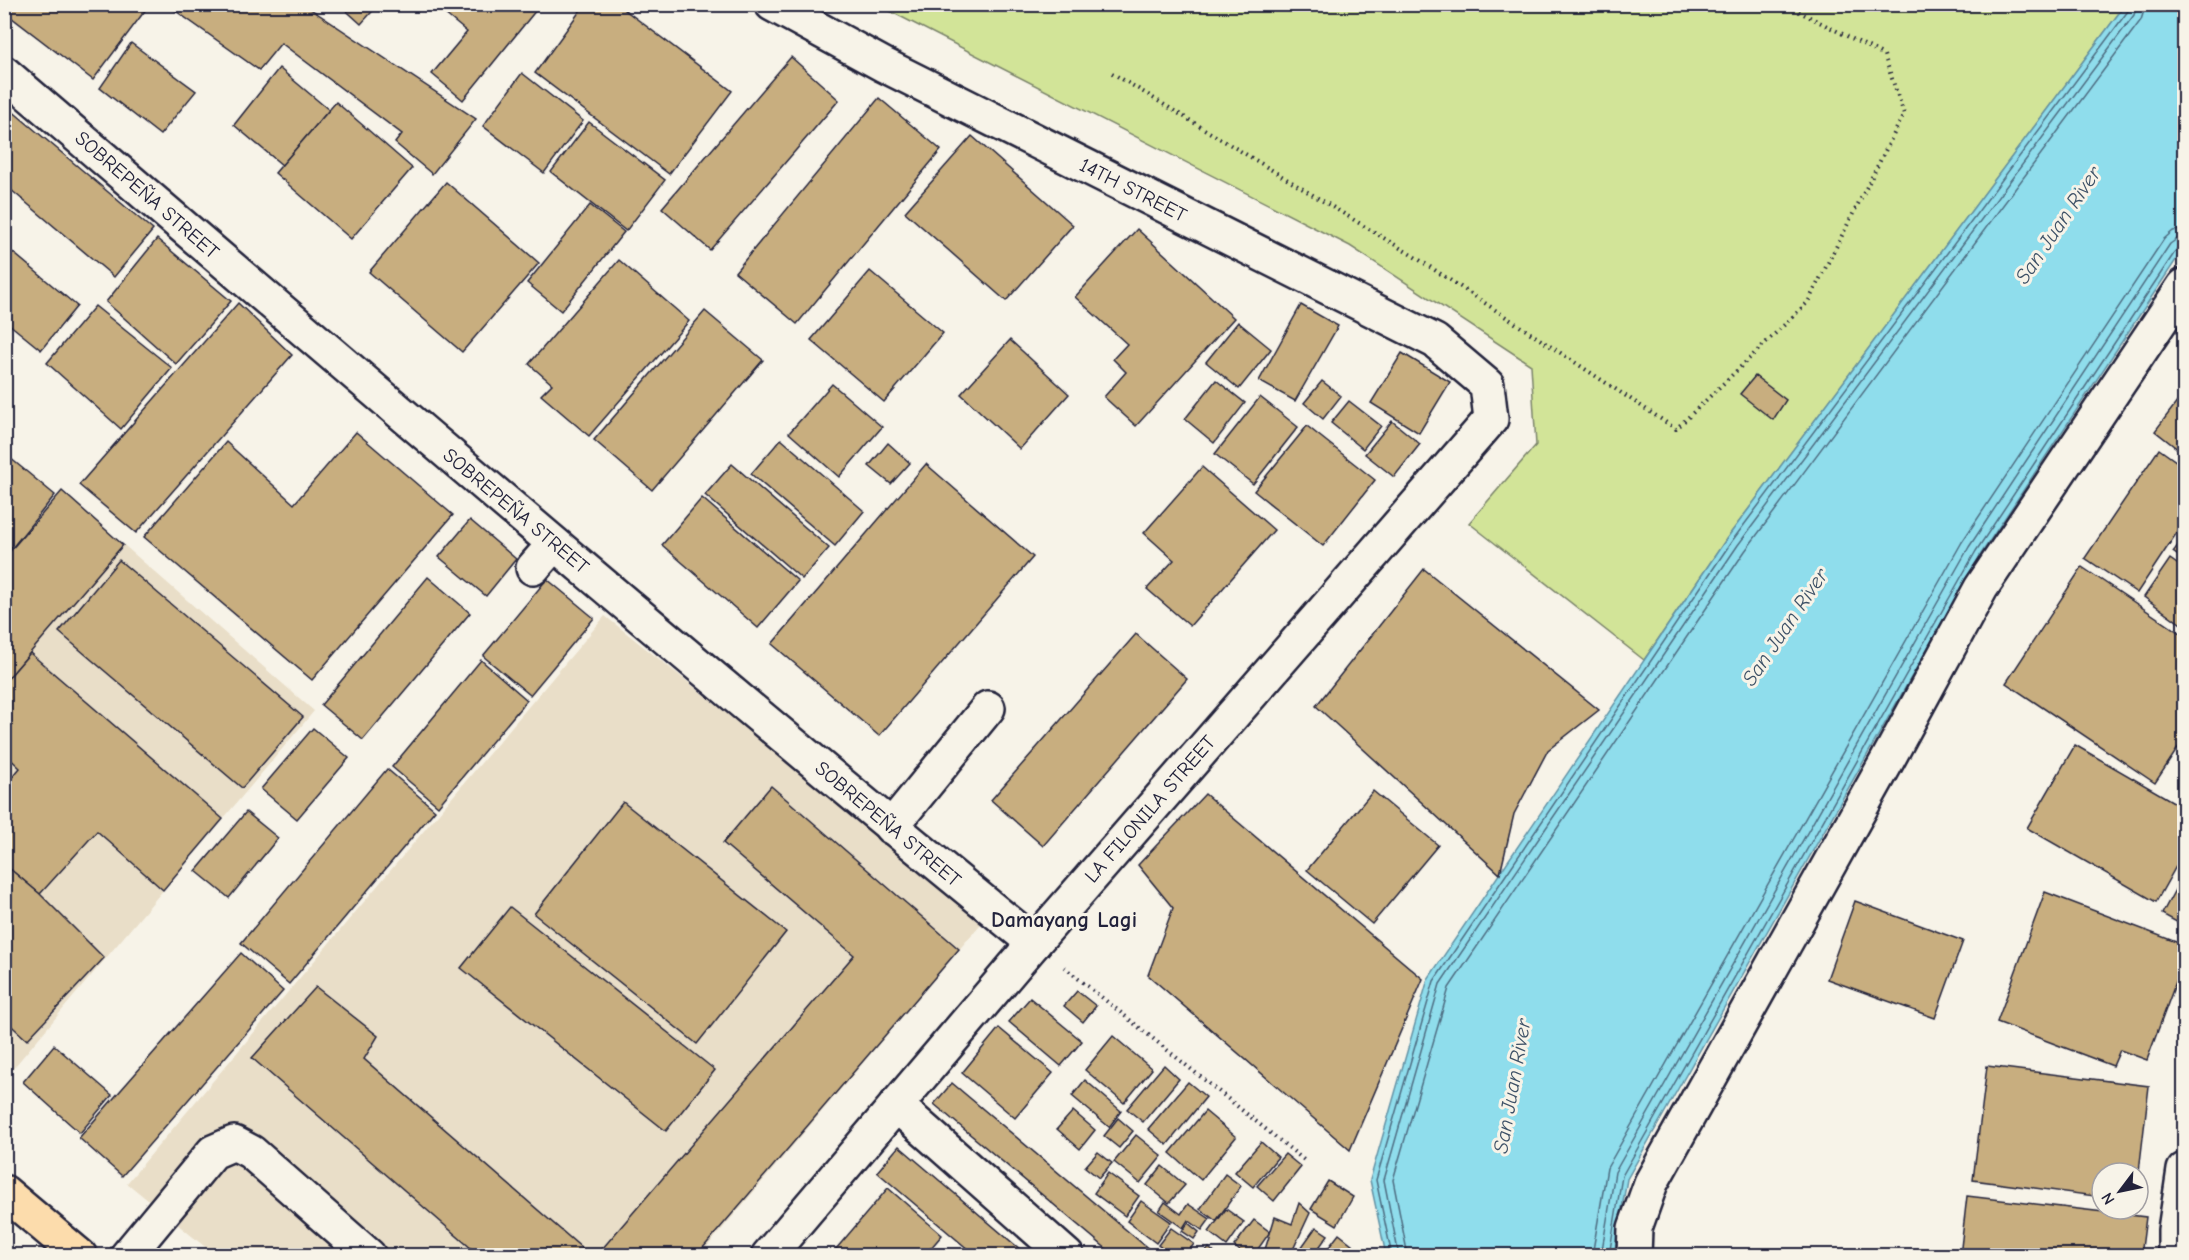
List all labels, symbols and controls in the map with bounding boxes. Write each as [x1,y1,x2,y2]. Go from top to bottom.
street label: SOBREPEÑA STREET [70,126,224,264]
street label: 14TH STREET [1076,153,1191,227]
water label: San Juan River [2010,161,2107,288]
street label: SOBREPEÑA STREET [439,443,594,579]
water label: San Juan River [1737,563,1834,690]
street label: LA FILONILA STREET [1080,730,1220,887]
street label: SOBREPEÑA STREET [811,756,966,892]
district label: Damayang Lagi [991,907,1137,933]
water label: San Juan River [1488,1015,1536,1155]
north arrow [2090,1161,2150,1221]
text: N [2098,1189,2119,1208]

